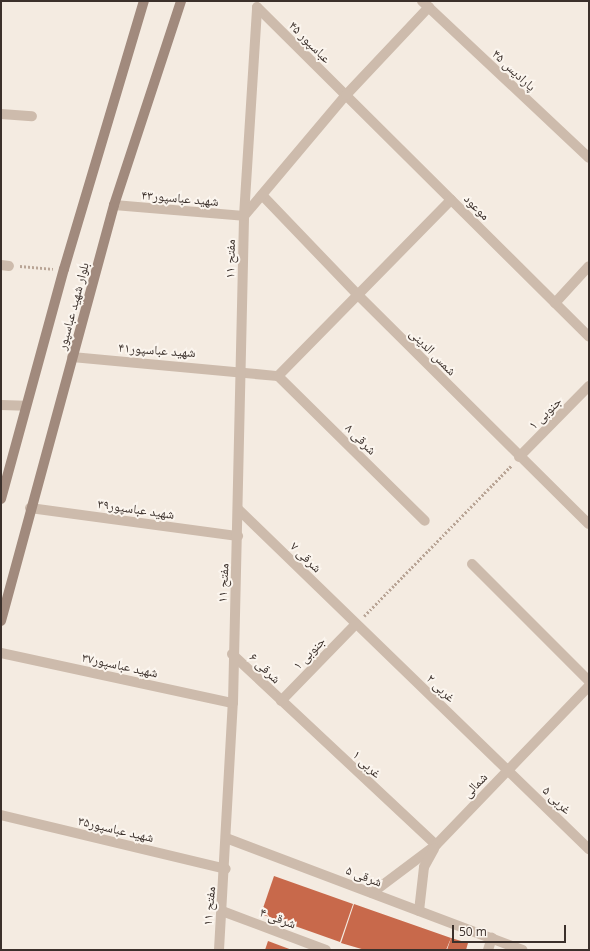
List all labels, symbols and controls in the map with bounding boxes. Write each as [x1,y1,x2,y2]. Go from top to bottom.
street label: عباسپور ۴۵ [286,18,334,66]
street label: پارادیس ۴۵ [489,46,539,94]
street label: ۴۳شهید عباسپور [141,187,219,209]
street label: موعود [461,191,493,223]
street label: مفتح ۱۱ [222,239,238,279]
street label: بلوار شهید عباسپور [54,260,92,352]
street label: شمس الدینی [406,325,460,379]
street label: ۴۱شهید عباسپور [118,340,196,360]
street label: ۱ جنوبی [525,393,565,433]
street label: شرقی ۸ [342,420,380,458]
street label: شهید عباسپور۳۹ [97,496,175,522]
street label: شرقی ۷ [287,538,325,576]
street label: مفتح ۱۱ [214,563,232,603]
street label: جنوبی ۱ [290,633,328,673]
street label: شهید عباسپور۳۷ [81,649,159,681]
street label: شرقی ۶ [246,649,284,687]
street label: غربی ۲ [424,671,458,705]
street label: غربی ۱ [349,747,385,781]
street label: شمالی [459,769,491,801]
street label: غربی ۵ [540,783,574,817]
street label: شهید عباسپور۳۵ [77,813,155,845]
street label: شرقی ۵ [344,862,384,890]
street label: مفتح ۱۱ [200,886,218,926]
street label: ۴ شرقی [258,904,298,932]
scale bar [454,917,568,943]
text: 50 m [459,923,487,940]

